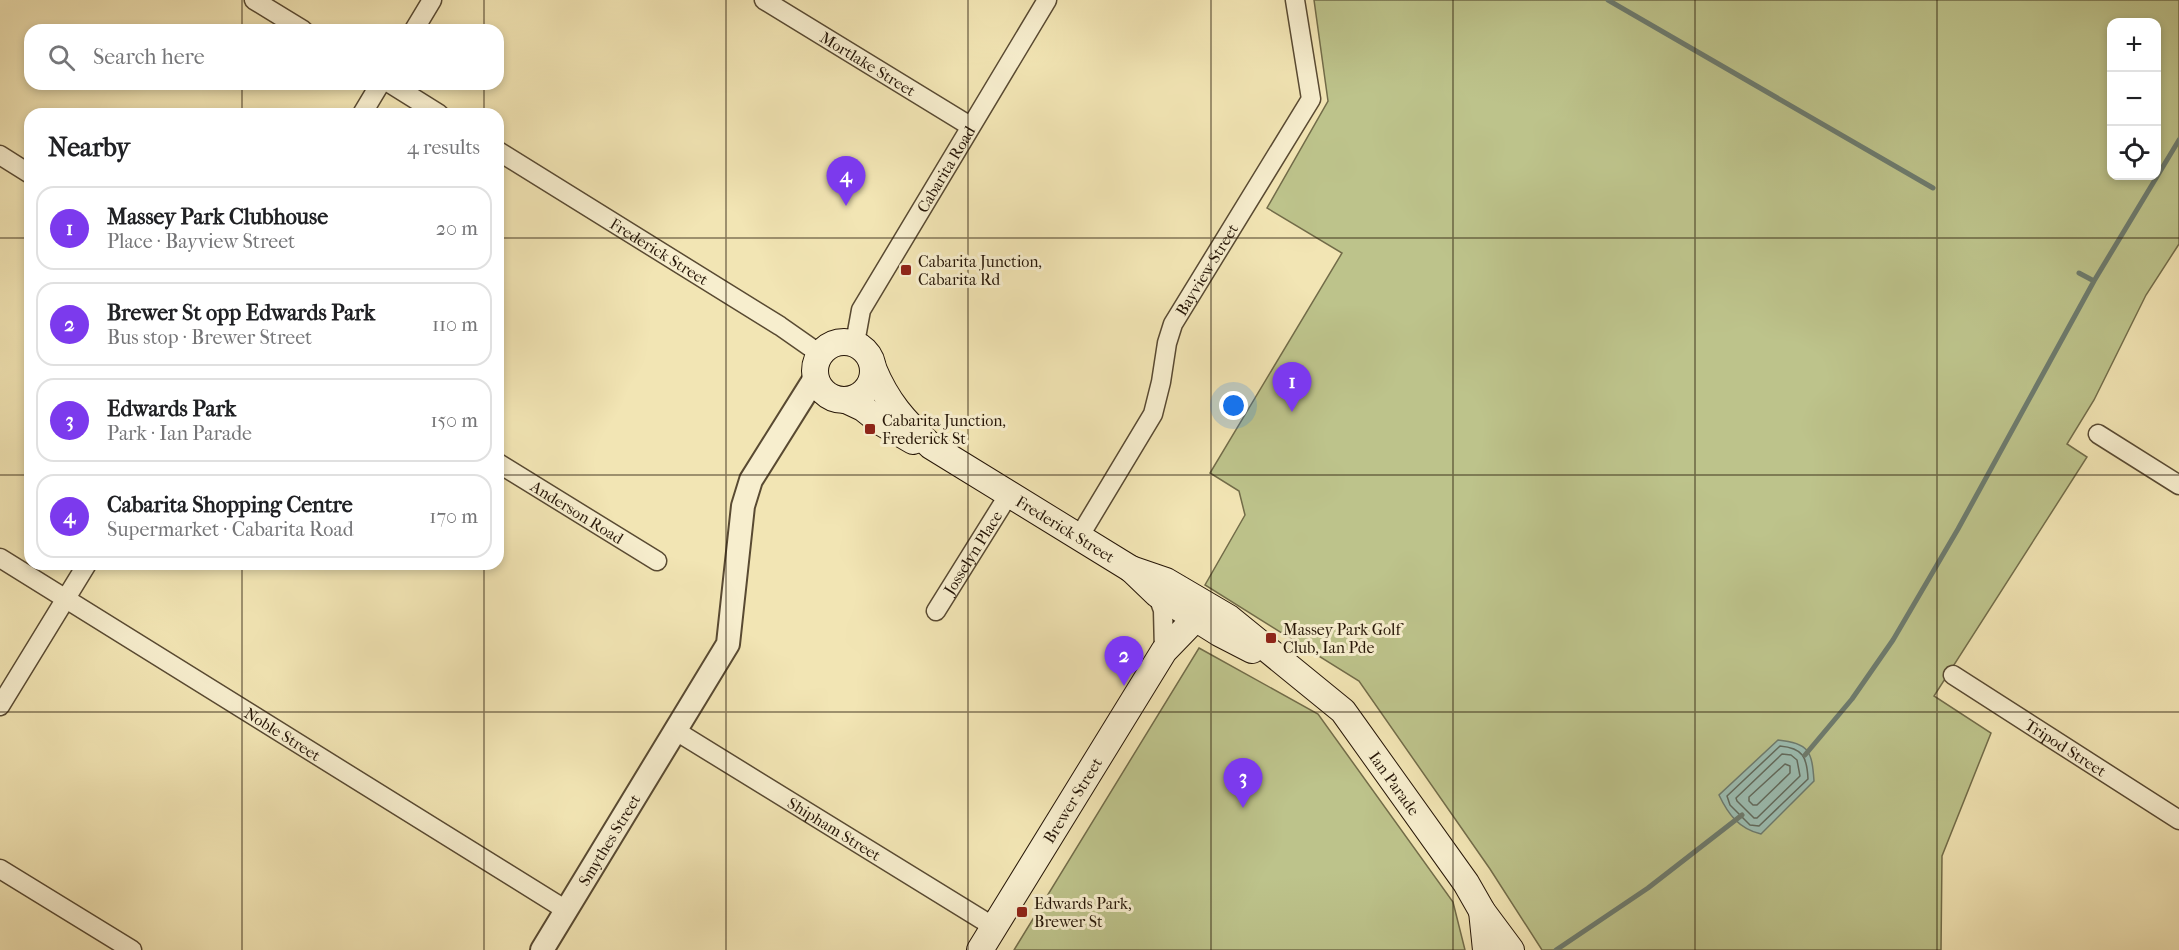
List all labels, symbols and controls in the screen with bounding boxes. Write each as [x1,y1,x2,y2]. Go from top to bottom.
map controls [2107,18,2161,180]
button: + [2107,18,2161,72]
search box [24,24,504,90]
street label: Mortlake Street [817,28,919,101]
icon: search [45,41,78,74]
text: Search here [93,44,205,70]
button: − [2107,72,2161,126]
street label: Cabarita Road [913,122,979,216]
button: locate [2107,126,2161,180]
text: Nearby [48,132,130,163]
text: 4 results [407,136,480,159]
pin: 4 [826,156,866,206]
text: Massey Park Clubhouse [107,204,328,230]
street label: Frederick Street [606,214,712,289]
text: 1 [66,217,73,240]
text: 20 m [436,217,478,240]
street label: Bayview Street [1172,220,1242,319]
text: Place · Bayview Street [107,230,295,253]
place label: Cabarita Junction, Cabarita Rd [918,252,1042,289]
marker: Cabarita Junction, Cabarita Rd [899,263,913,277]
text: Brewer St opp Edwards Park [107,300,375,326]
text: 2 [64,313,75,336]
text: 110 m [432,313,478,336]
text: Bus stop · Brewer Street [107,326,312,349]
pin: 1 [1272,362,1312,412]
your location [1219,391,1248,420]
text: Edwards Park [107,396,236,422]
text: 3 [65,409,74,432]
text: 150 m [430,409,478,432]
place label: Cabarita Junction, Frederick St [882,411,1006,448]
text: Park · Ian Parade [107,422,252,445]
marker: Cabarita Junction, Frederick St [863,422,877,436]
street label: Anderson Road [526,476,627,548]
text: Cabarita Shopping Centre [107,492,353,518]
street label: Frederick Street [1012,492,1118,567]
text: 4 [64,505,75,528]
text: 170 m [429,505,478,528]
street label: Josselyn Place [939,507,1006,600]
text: Supermarket · Cabarita Road [107,518,354,541]
place label: Massey Park Golf Club, Ian Pde [1283,620,1404,657]
marker: Massey Park Golf Club, Ian Pde [1264,631,1278,645]
pin: 2 [1104,636,1144,686]
street label: Noble Street [241,703,324,765]
street label: Tripod Street [2021,715,2110,781]
street label: Ian Parade [1365,748,1424,819]
street label: Brewer Street [1039,754,1106,847]
pin: 3 [1224,758,1262,808]
street label: Smythes Street [574,791,645,889]
street label: Shipham Street [784,793,884,865]
place label: Edwards Park, Brewer St [1034,894,1132,931]
marker: Edwards Park, Brewer St [1015,905,1029,919]

